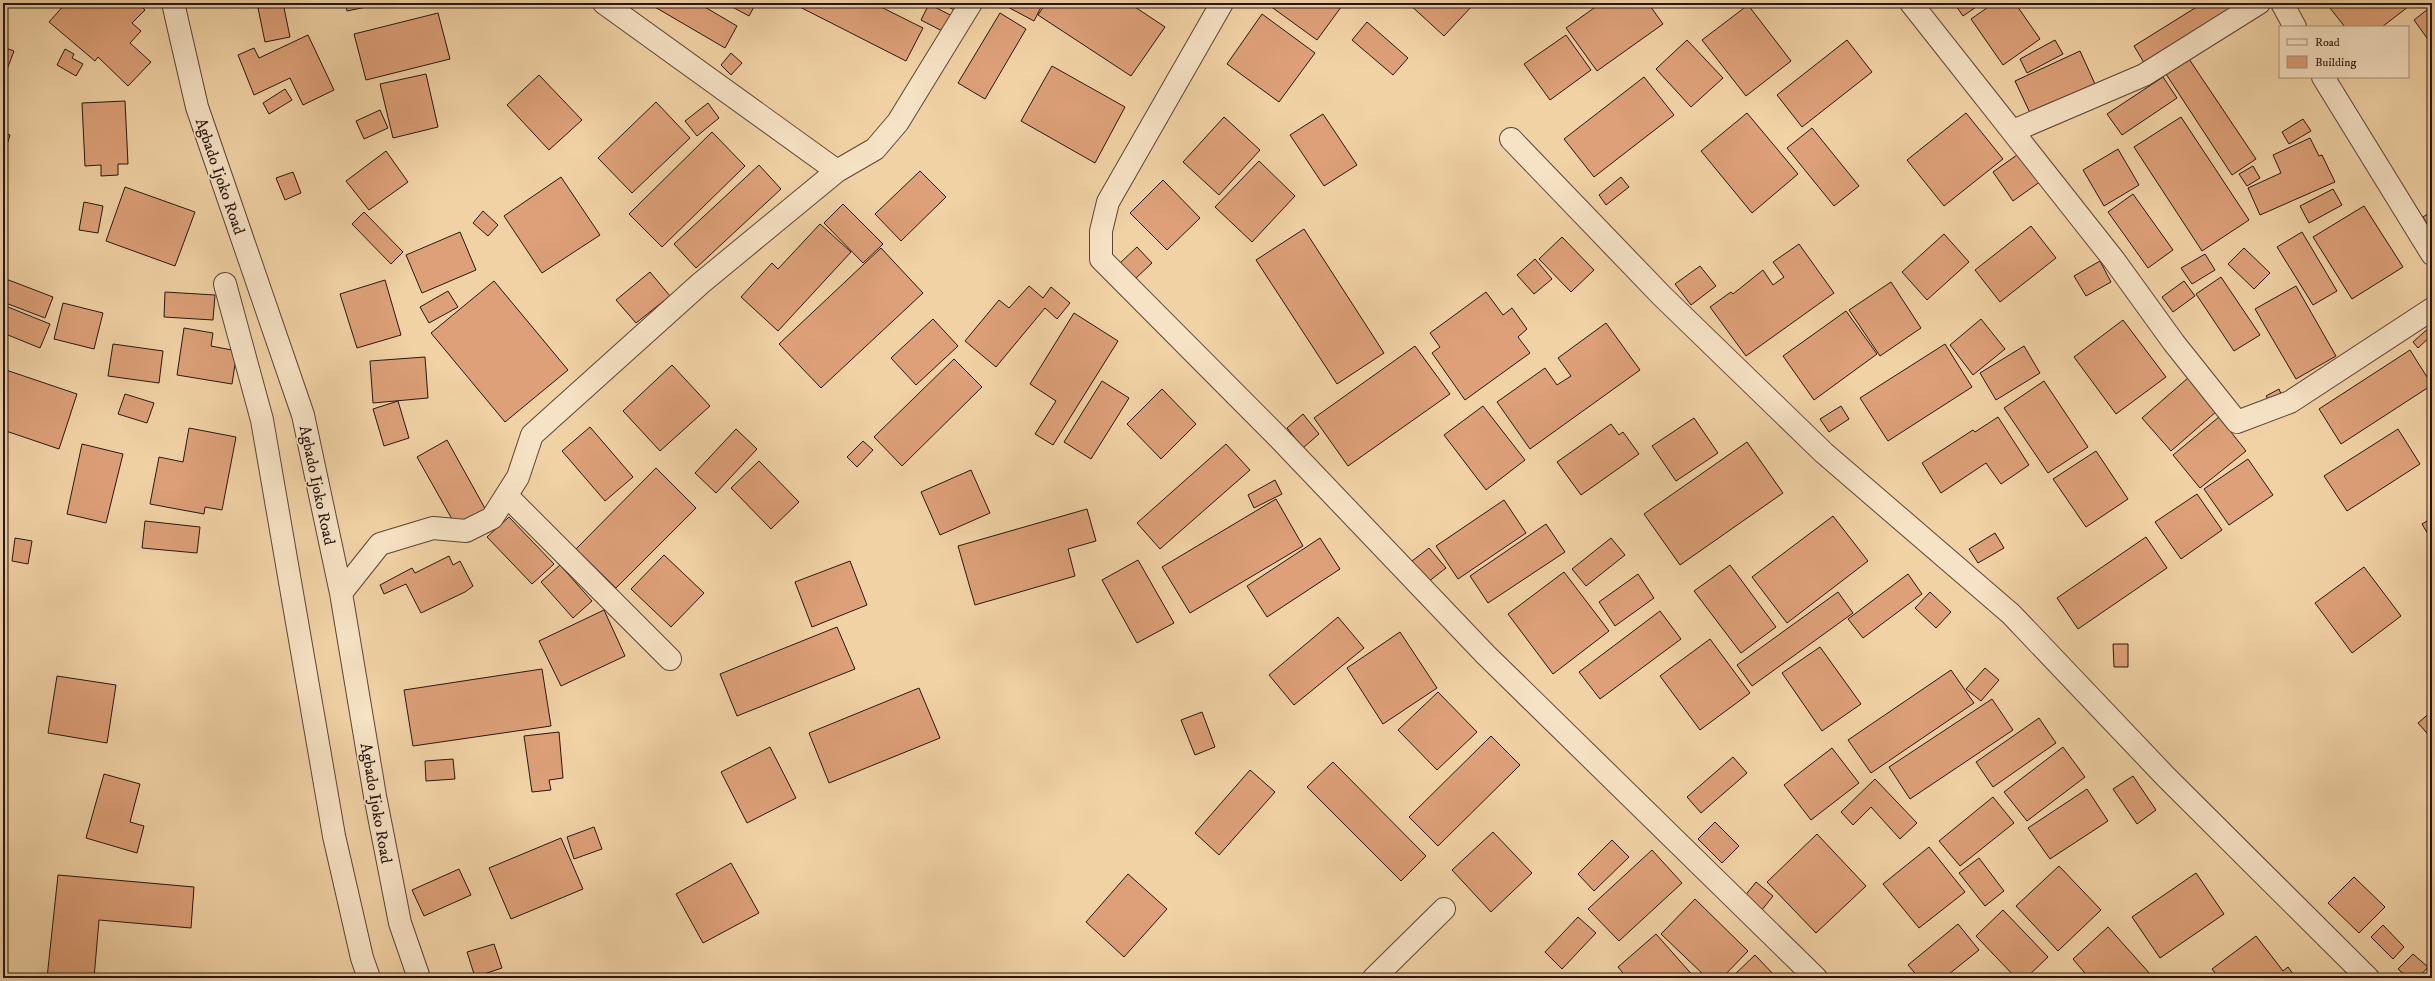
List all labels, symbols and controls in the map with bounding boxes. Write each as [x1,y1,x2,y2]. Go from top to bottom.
legend [2279,26,2409,78]
text: Road [2315,35,2340,50]
text: Building [2315,55,2356,70]
street label: Agbado Ijoko Road [191,116,249,237]
street label: Agbado Ijoko Road [295,424,339,547]
street label: Agbado Ijoko Road [356,741,396,865]

